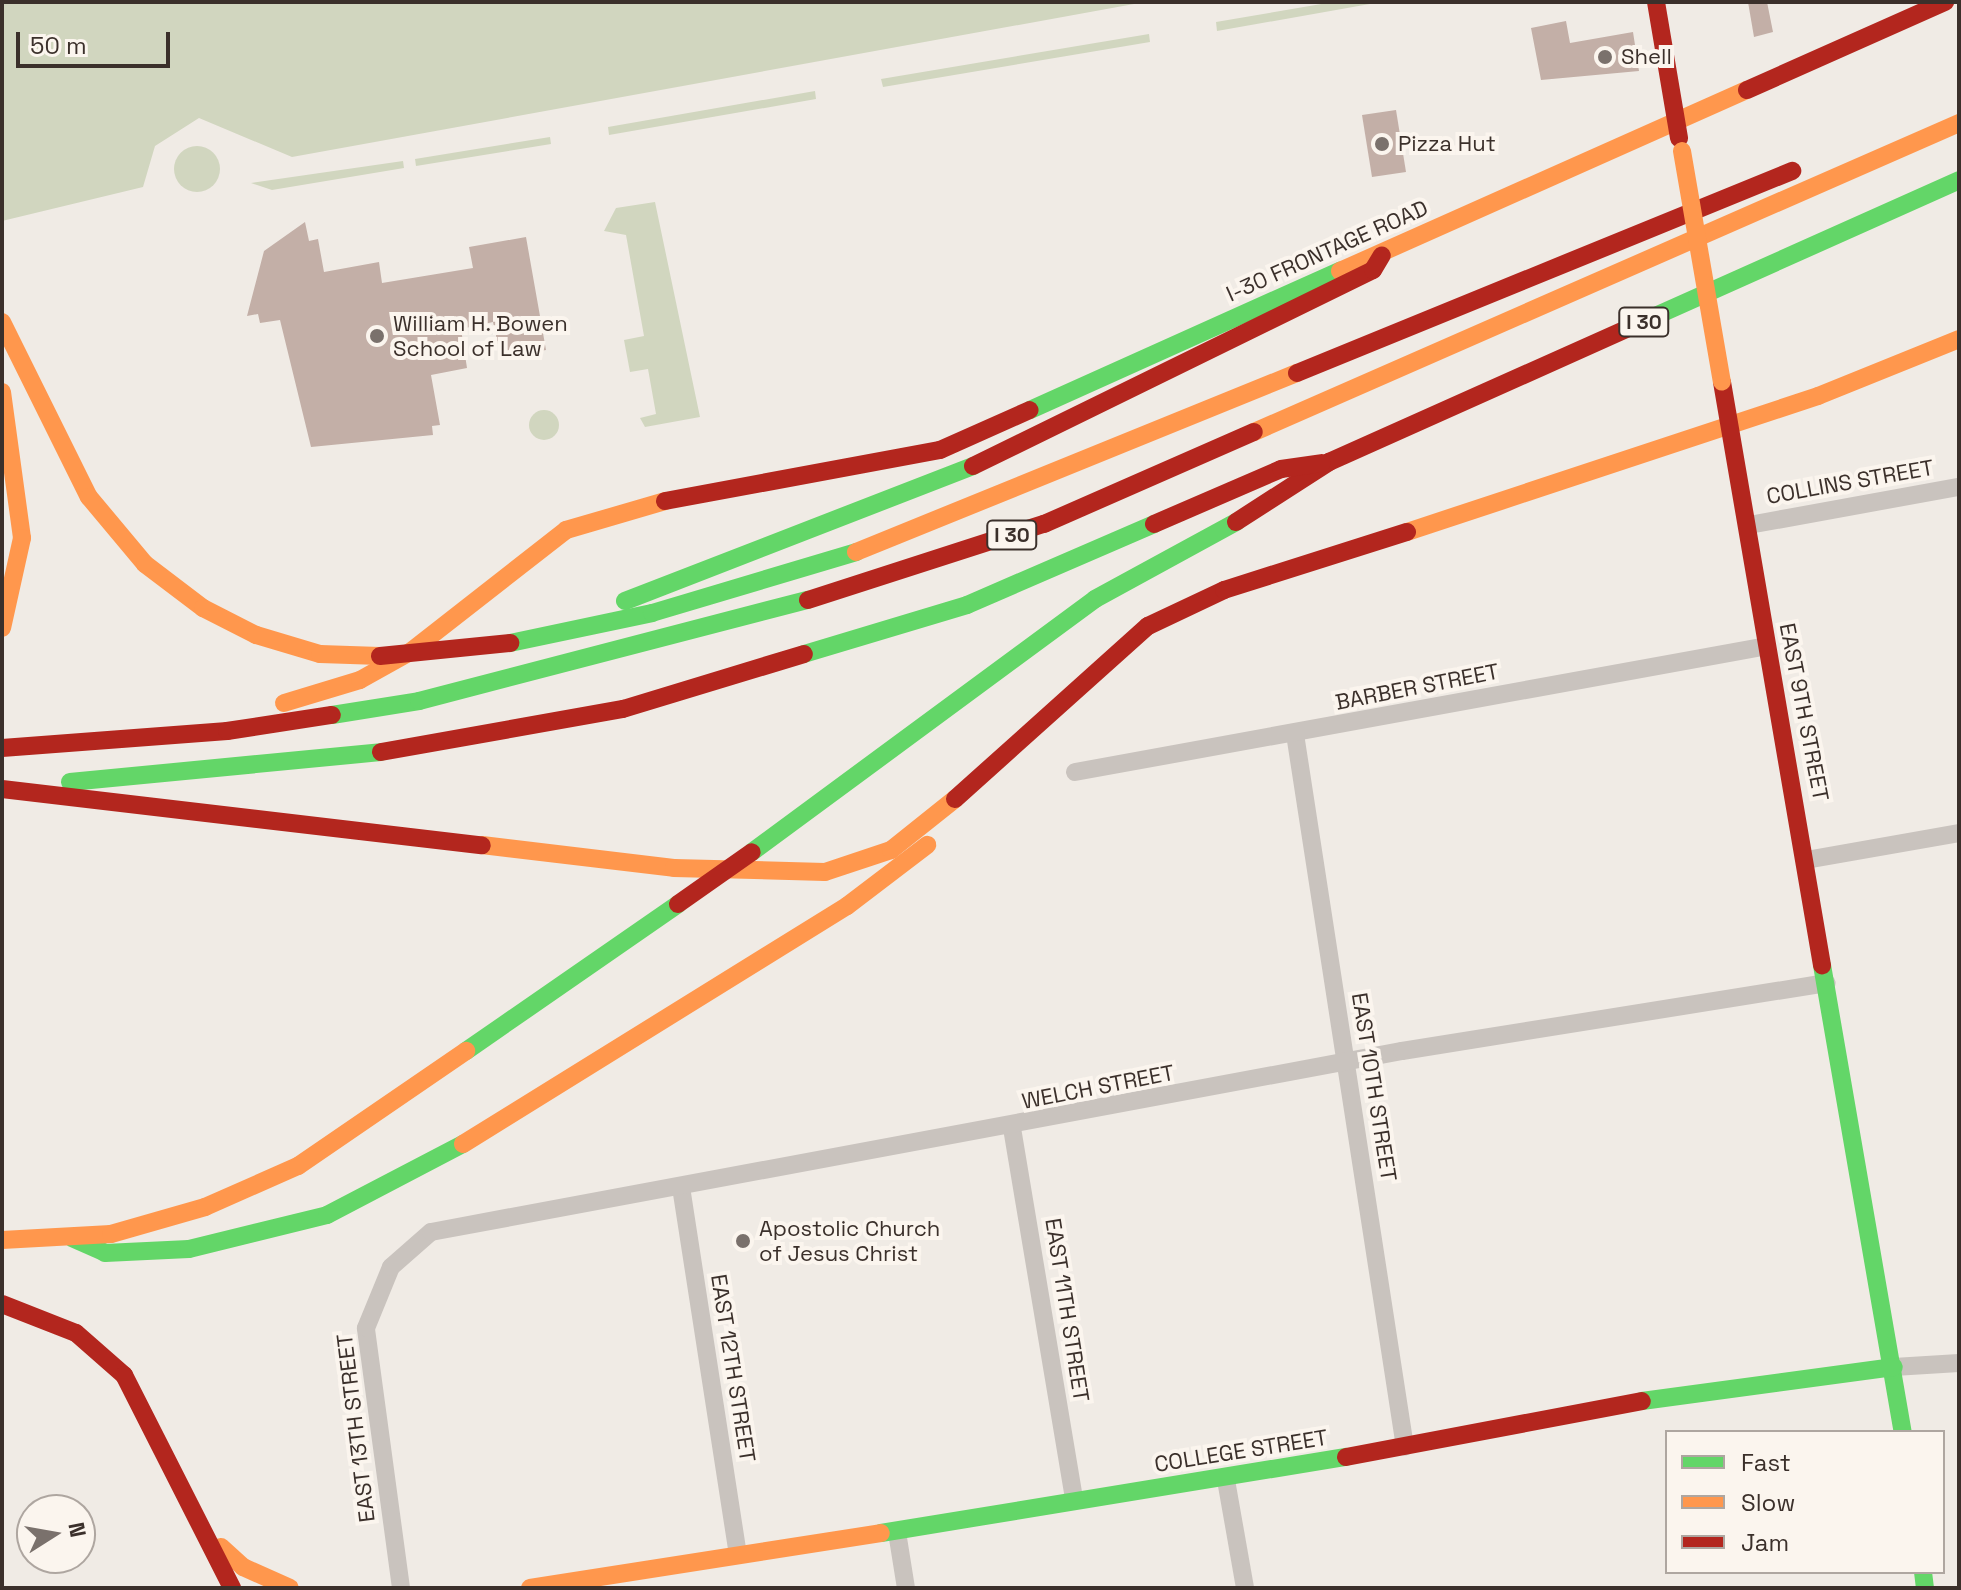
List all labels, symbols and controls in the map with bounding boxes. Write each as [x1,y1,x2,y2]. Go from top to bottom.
scale bar [20,16,174,66]
text: 50 m [30,30,87,61]
place label: Shell [1621,44,1672,70]
marker: Shell [1596,48,1614,66]
place label: Pizza Hut [1398,131,1496,157]
marker: Pizza Hut [1373,135,1391,153]
street label: I-30 FRONTAGE ROAD [1222,195,1432,307]
road number: I 30 [1618,306,1670,338]
place label: William H. Bowen School of Law [393,310,569,362]
marker: William H. Bowen School of Law [368,327,386,345]
street label: COLLINS STREET [1764,454,1936,510]
road number: I 30 [986,519,1038,551]
street label: EAST 9TH STREET [1774,620,1834,804]
street label: BARBER STREET [1333,658,1501,716]
street label: EAST 10TH STREET [1346,990,1402,1184]
street label: WELCH STREET [1020,1059,1176,1115]
place label: Apostolic Church of Jesus Christ [759,1215,940,1266]
street label: EAST 11TH STREET [1039,1216,1095,1404]
marker: Apostolic Church of Jesus Christ [734,1232,752,1250]
street label: EAST 12TH STREET [705,1272,761,1464]
street label: EAST 13TH STREET [331,1332,381,1524]
street label: COLLEGE STREET [1152,1424,1330,1478]
legend [1665,1430,1945,1574]
text: Fast [1741,1447,1791,1478]
text: Slow [1741,1487,1795,1518]
north arrow [16,1494,96,1574]
text: N [62,1520,93,1540]
text: Jam [1741,1527,1789,1558]

